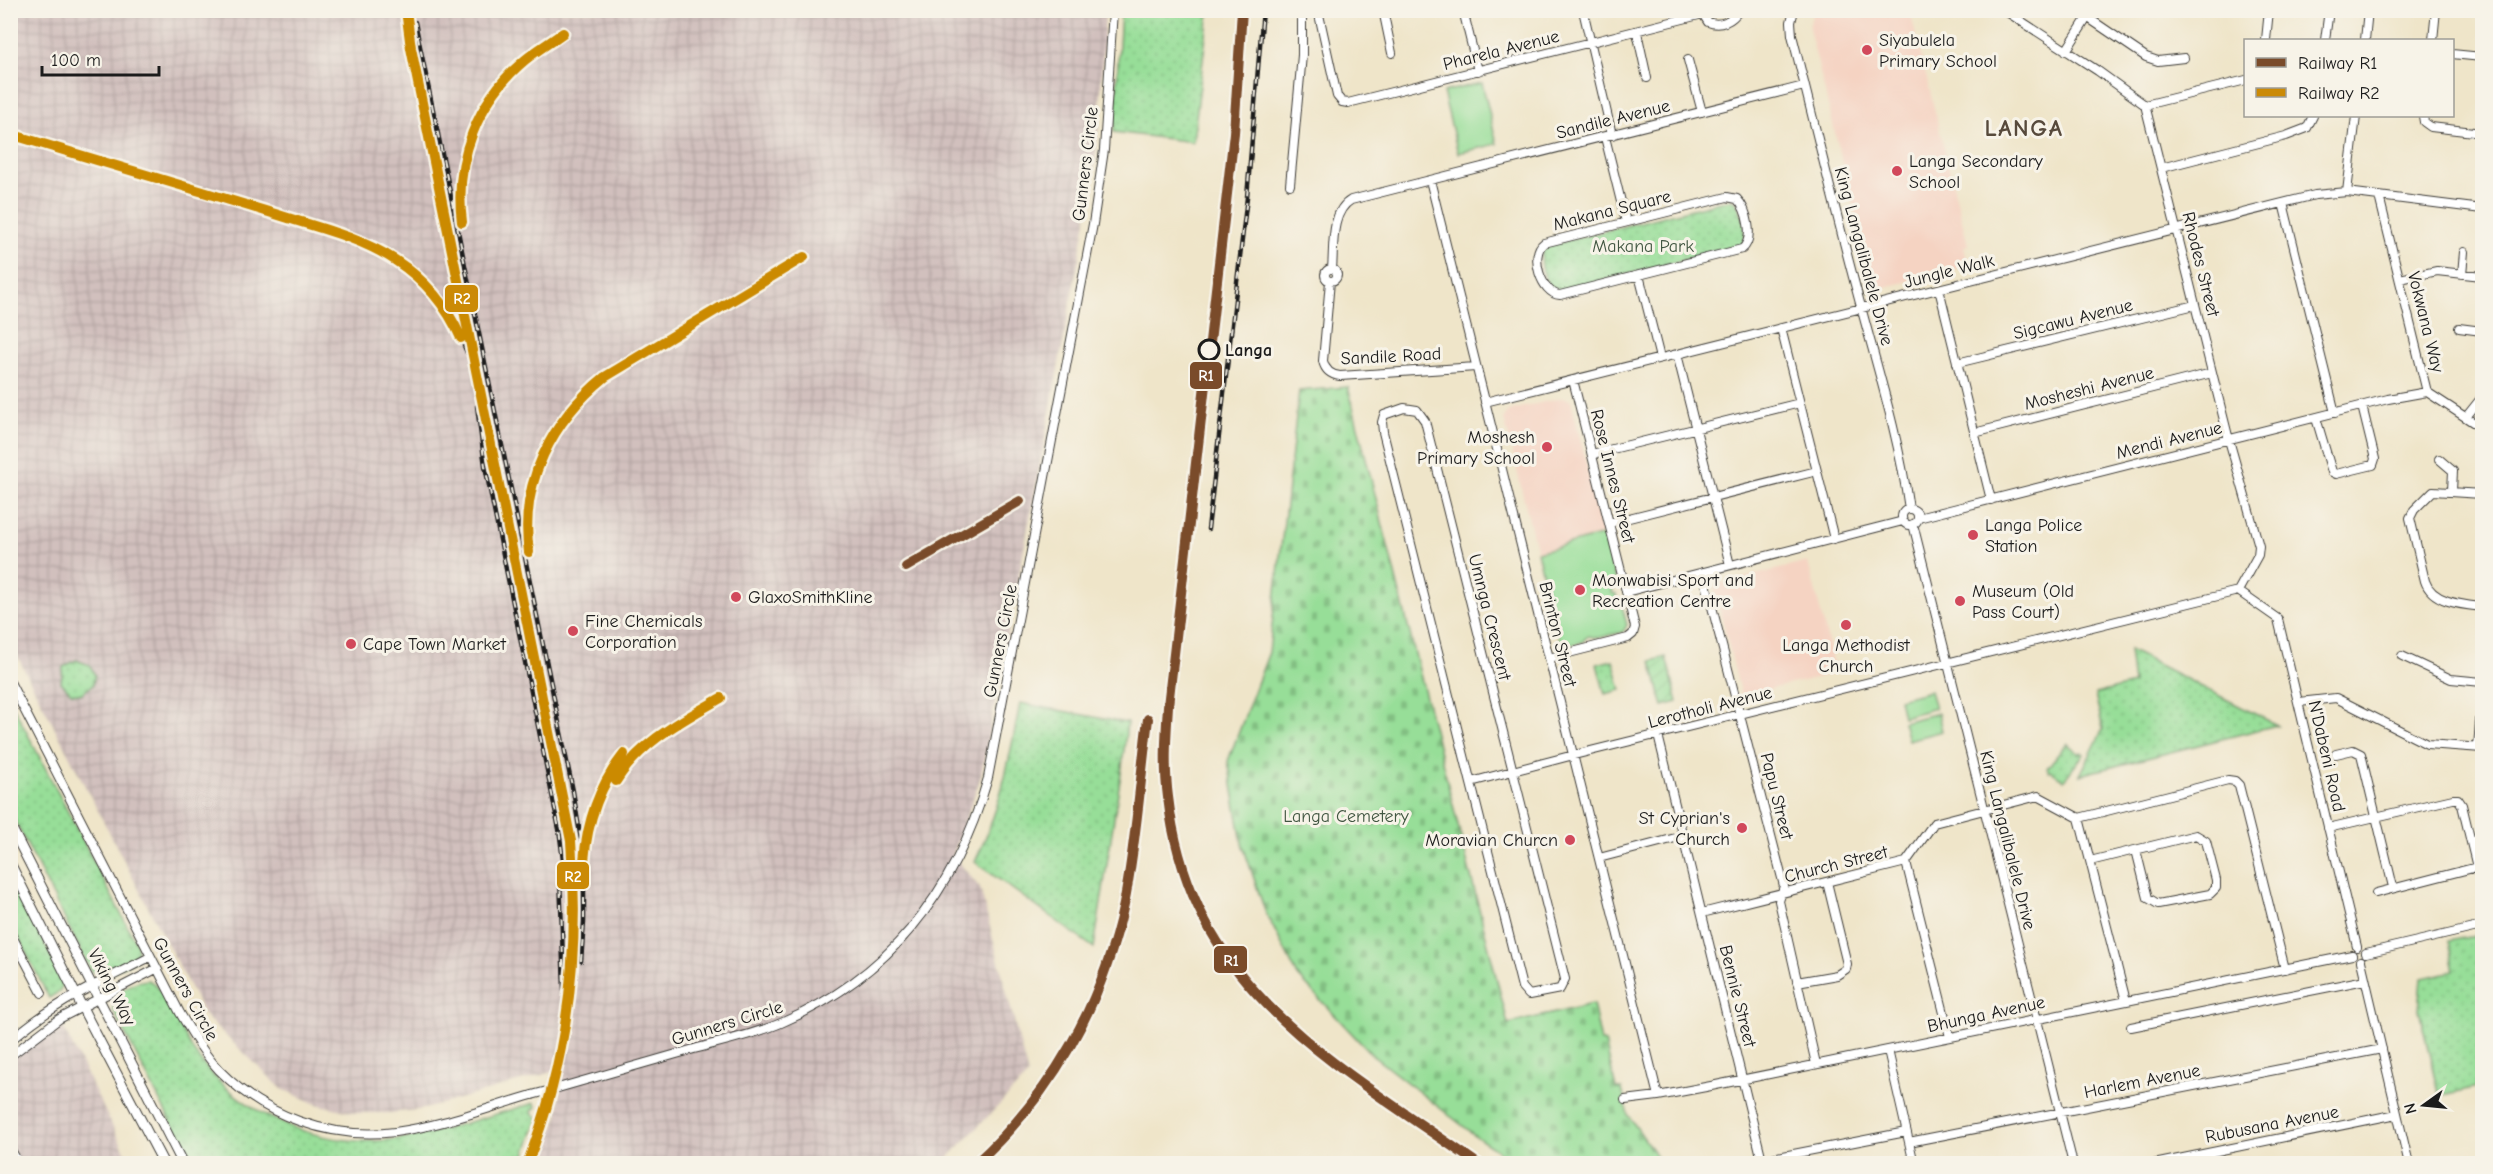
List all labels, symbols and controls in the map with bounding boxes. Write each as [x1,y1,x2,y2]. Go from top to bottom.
street label: Pharela Avenue [1441,26,1561,75]
place label: Siyabulela Primary School [1879,30,1997,72]
scale bar [42,39,159,77]
legend [2244,39,2454,117]
marker: Siyabulela Primary School [1860,43,1874,57]
text: 100 m [51,50,101,71]
text: Railway R1 [2298,53,2377,74]
text: Railway R2 [2298,83,2380,104]
street label: Sandile Avenue [1554,95,1672,144]
street label: Gunners Circle [1068,106,1103,222]
district label: LANGA [1985,114,2063,142]
place label: Langa Secondary School [1909,151,2044,193]
marker: Langa Secondary School [1890,164,1904,178]
street label: King Langalibalele Drive [1830,165,1897,348]
street label: Makana Square [1551,186,1673,235]
street label: Rhodes Street [2177,210,2224,319]
park label: Makana Park [1592,236,1694,257]
street label: Jungle Walk [1902,250,1997,293]
street label: Vokwana Way [2403,269,2448,376]
line badge: R2 [444,284,479,313]
text: R2 [453,290,471,308]
street label: Sigcawu Avenue [2011,295,2135,344]
marker: Langa [1198,339,1220,361]
place label: Langa [1225,340,1272,361]
street label: Sandile Road [1340,343,1442,370]
line badge: R1 [1189,361,1223,390]
street label: Mosheshi Avenue [2022,362,2156,415]
text: R1 [1198,367,1214,385]
street label: Rose Innes Street [1586,407,1639,546]
street label: Mendi Avenue [2114,417,2224,464]
place label: Moshesh Primary School [1417,427,1535,469]
marker: Moshesh Primary School [1540,440,1554,454]
place label: Langa Police Station [1985,515,2082,557]
marker: Langa Police Station [1966,528,1980,542]
street label: Umnga Crescent [1464,552,1516,683]
place label: Monwabisi Sport and Recreation Centre [1592,570,1754,612]
street label: Brinton Street [1534,579,1581,690]
place label: Museum (Old Pass Court) [1972,581,2074,623]
street label: Gunners Circle [979,583,1022,700]
marker: Monwabisi Sport and Recreation Centre [1573,583,1587,597]
place label: GlaxoSmithKline [748,587,873,608]
marker: GlaxoSmithKline [729,590,743,604]
marker: Museum (Old Pass Court) [1953,594,1967,608]
place label: Fine Chemicals Corporation [585,611,703,653]
marker: Langa Methodist Church [1839,618,1853,632]
marker: Fine Chemicals Corporation [566,624,580,638]
place label: Cape Town Market [363,634,507,655]
place label: Langa Methodist Church [1782,635,1911,677]
marker: Cape Town Market [344,637,358,651]
street label: Lerotholi Avenue [1646,682,1774,733]
street label: N'Dabeni Road [2304,698,2350,814]
street label: King Langalibalele Drive [1975,748,2040,932]
street label: Papu Street [1756,751,1798,842]
park label: Langa Cemetery [1283,806,1410,827]
place label: St Cyprian's Church [1639,808,1730,850]
marker: St Cyprian's Church [1735,821,1749,835]
place label: Moravian Churcn [1425,830,1558,851]
marker: Moravian Churcn [1563,833,1577,847]
street label: Church Street [1782,841,1891,887]
line badge: R2 [556,861,590,890]
text: R2 [564,868,582,886]
street label: Gunners Circle [148,934,223,1045]
street label: Bennie Street [1715,943,1761,1050]
street label: Viking Way [83,945,140,1030]
line badge: R1 [1213,945,1248,974]
text: R1 [1223,952,1239,970]
street label: Bhunga Avenue [1925,992,2047,1037]
street label: Gunners Circle [669,997,785,1050]
street label: Harlem Avenue [2082,1060,2202,1103]
north arrow [2394,1075,2454,1135]
street label: Rubusana Avenue [2204,1101,2341,1148]
text: N [2400,1101,2421,1116]

